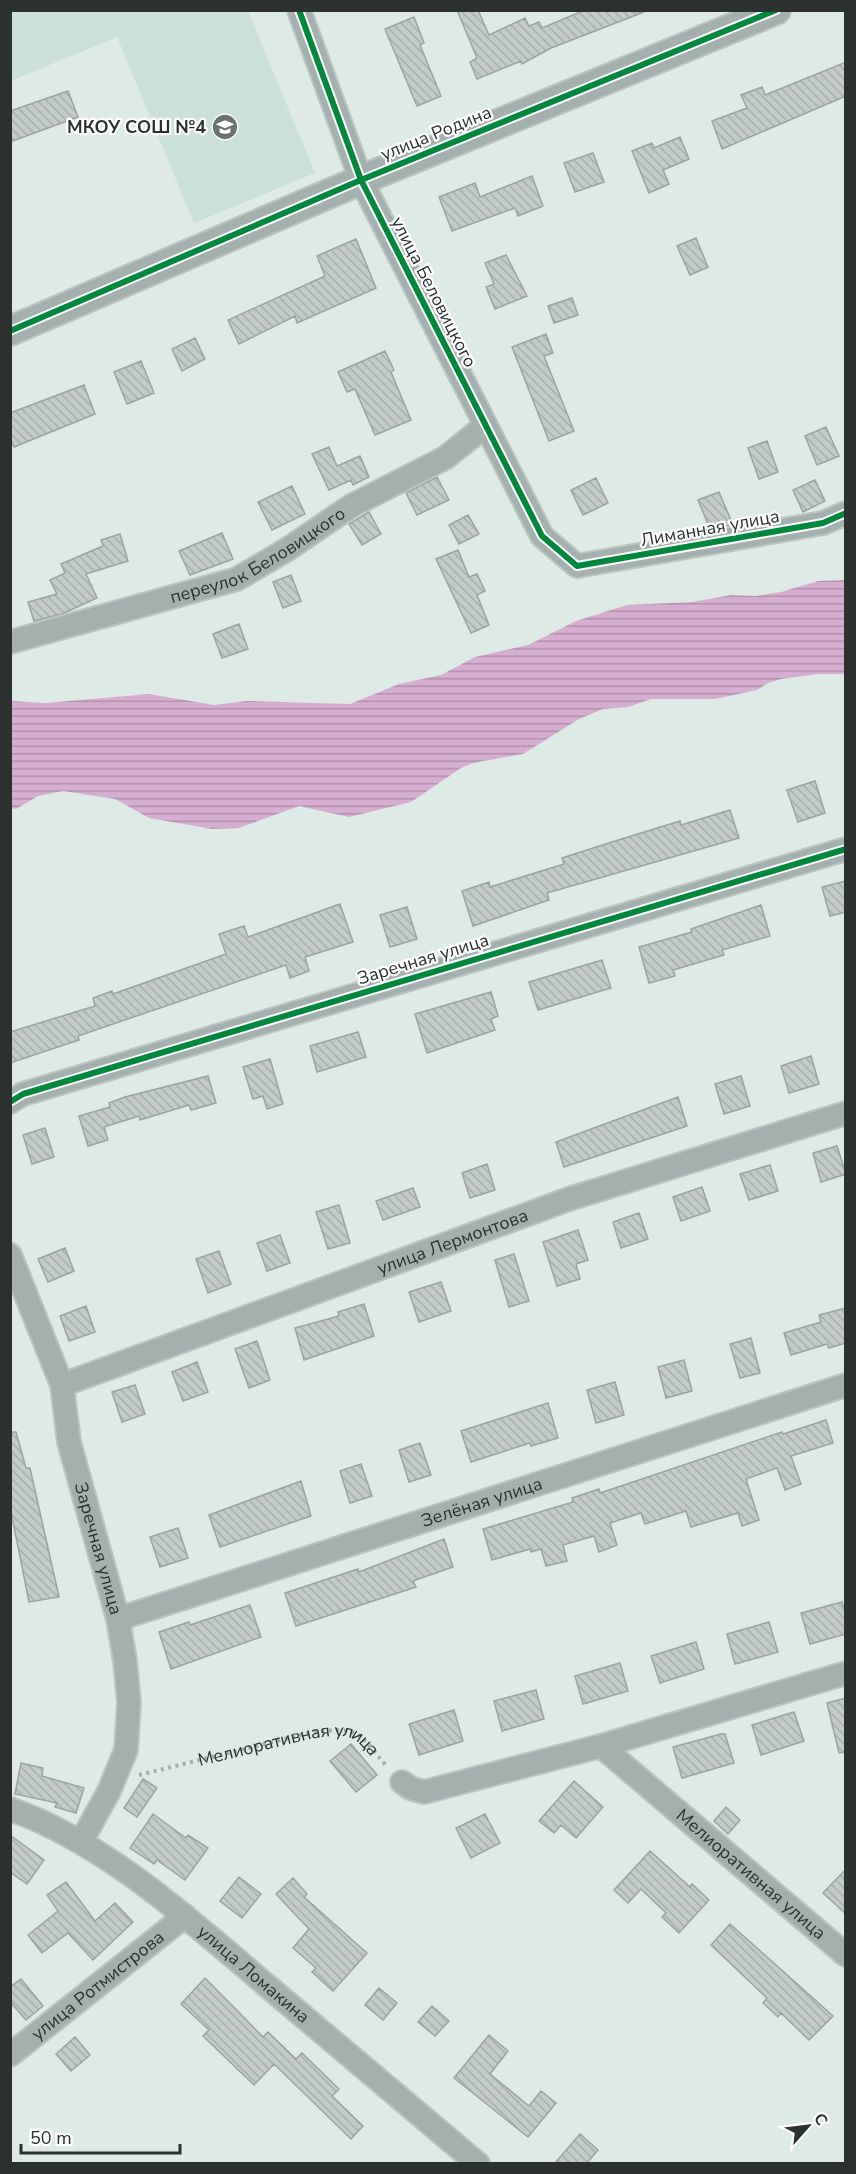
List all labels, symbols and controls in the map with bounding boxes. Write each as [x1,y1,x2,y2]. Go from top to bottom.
street label: улица Родина [377,100,495,166]
school or university icon: МКОУ СОШ №4 [210,112,240,142]
place label: МКОУ СОШ №4 [67,115,206,139]
street label: улица Беловицкого [386,213,482,371]
street label: переулок Беловицкого [167,501,350,609]
street label: Лиманная улица [639,504,781,552]
street label: Заречная улица [354,928,492,990]
street label: улица Лермонтова [374,1203,531,1280]
street label: Зелёная улица [418,1471,545,1533]
street label: Заречная улица [69,1480,128,1618]
text: Мелиоративная улица [195,1718,385,1772]
street label: Мелиоративная улица [190,1748,380,1772]
street label: Мелиоративная улица [671,1803,831,1945]
street label: улица Ломакина [192,1920,315,2029]
street label: улица Ротмистрова [26,1925,169,2046]
north arrow [778,2096,838,2156]
text: С [808,2109,833,2130]
scale bar [21,2117,180,2155]
text: 50 m [30,2126,72,2150]

